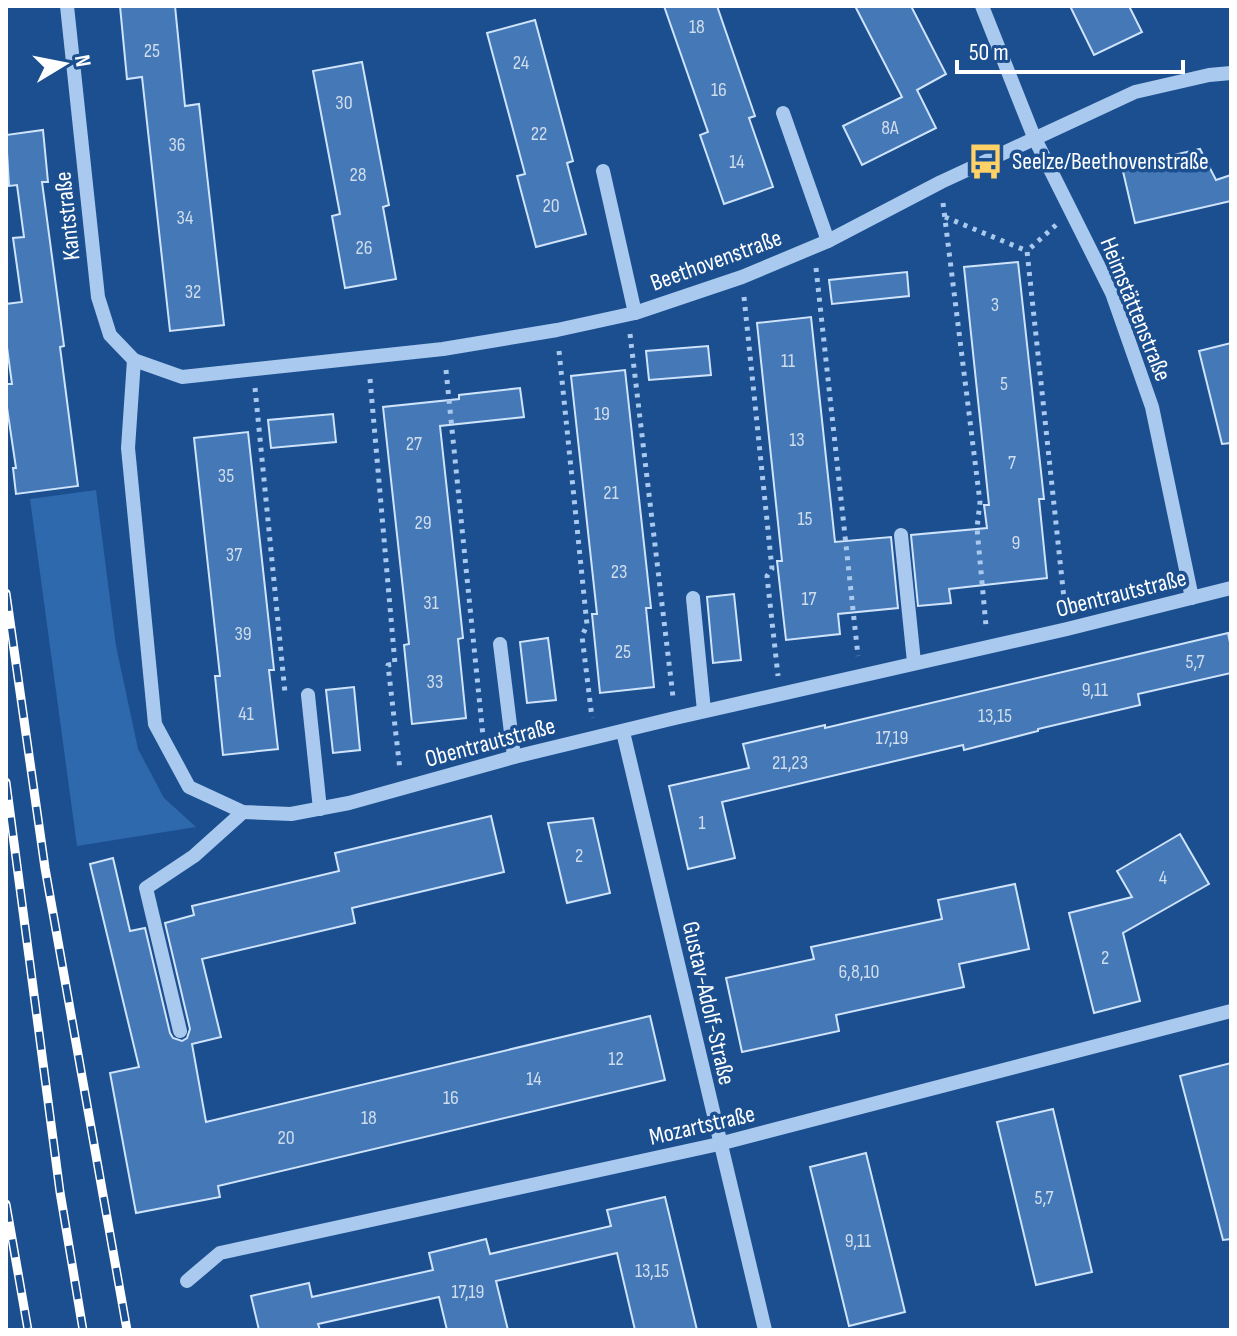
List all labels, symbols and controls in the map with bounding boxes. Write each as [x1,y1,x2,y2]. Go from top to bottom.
house number: 18 [689,15,705,39]
north arrow [24,24,104,104]
scale bar [957,24,1183,74]
text: 50 m [969,38,1009,67]
house number: 25 [144,39,160,63]
house number: 24 [513,51,529,75]
text: N [68,53,97,69]
house number: 16 [711,78,727,102]
house number: 30 [335,91,353,115]
house number: 8A [881,116,899,140]
house number: 22 [531,122,547,146]
house number: 36 [168,133,186,157]
bus stop icon: Seelze/Beethovenstraße [967,142,1005,180]
place label: Seelze/Beethovenstraße [1012,147,1209,176]
house number: 14 [729,150,745,174]
house number: 28 [350,163,367,187]
street label: Kantstraße [48,170,87,262]
house number: 20 [542,194,560,218]
house number: 34 [177,206,193,230]
street label: Beethovenstraße [647,223,786,298]
street label: Heimstättenstraße [1094,233,1178,385]
house number: 26 [356,236,373,260]
house number: 32 [185,280,201,304]
house number: 3 [991,293,999,317]
house number: 11 [781,349,795,373]
house number: 5 [1000,372,1008,396]
house number: 19 [594,402,610,426]
house number: 13 [789,428,805,452]
house number: 27 [406,432,422,456]
house number: 7 [1008,451,1016,475]
house number: 35 [218,464,234,488]
house number: 21 [603,481,619,505]
house number: 15 [797,507,813,531]
house number: 29 [414,511,432,535]
house number: 9 [1012,531,1020,555]
house number: 37 [226,543,242,567]
house number: 23 [611,560,627,584]
street label: Obentrautstraße [1053,563,1189,624]
house number: 17 [802,587,816,611]
house number: 31 [423,591,439,615]
house number: 39 [234,622,252,646]
house number: 25 [615,640,631,664]
house number: 5,7 [1185,650,1205,674]
house number: 33 [427,670,443,694]
house number: 9,11 [1082,678,1108,702]
house number: 41 [238,702,254,726]
house number: 13,15 [978,704,1012,728]
street label: Obentrautstraße [422,711,558,774]
house number: 17,19 [876,726,908,750]
house number: 21,23 [772,751,808,775]
house number: 1 [699,811,706,835]
house number: 2 [575,844,583,868]
house number: 4 [1159,866,1167,890]
street label: Gustav-Adolf-Straße [676,918,741,1088]
house number: 2 [1101,946,1109,970]
house number: 6,8,10 [839,960,879,984]
house number: 12 [608,1047,624,1071]
house number: 14 [526,1067,542,1091]
house number: 16 [443,1086,459,1110]
street label: Mozartstraße [646,1099,758,1152]
house number: 18 [361,1106,377,1130]
house number: 20 [277,1126,295,1150]
house number: 5,7 [1034,1186,1054,1210]
house number: 9,11 [845,1229,871,1253]
house number: 13,15 [635,1259,669,1283]
house number: 17,19 [452,1280,484,1304]

